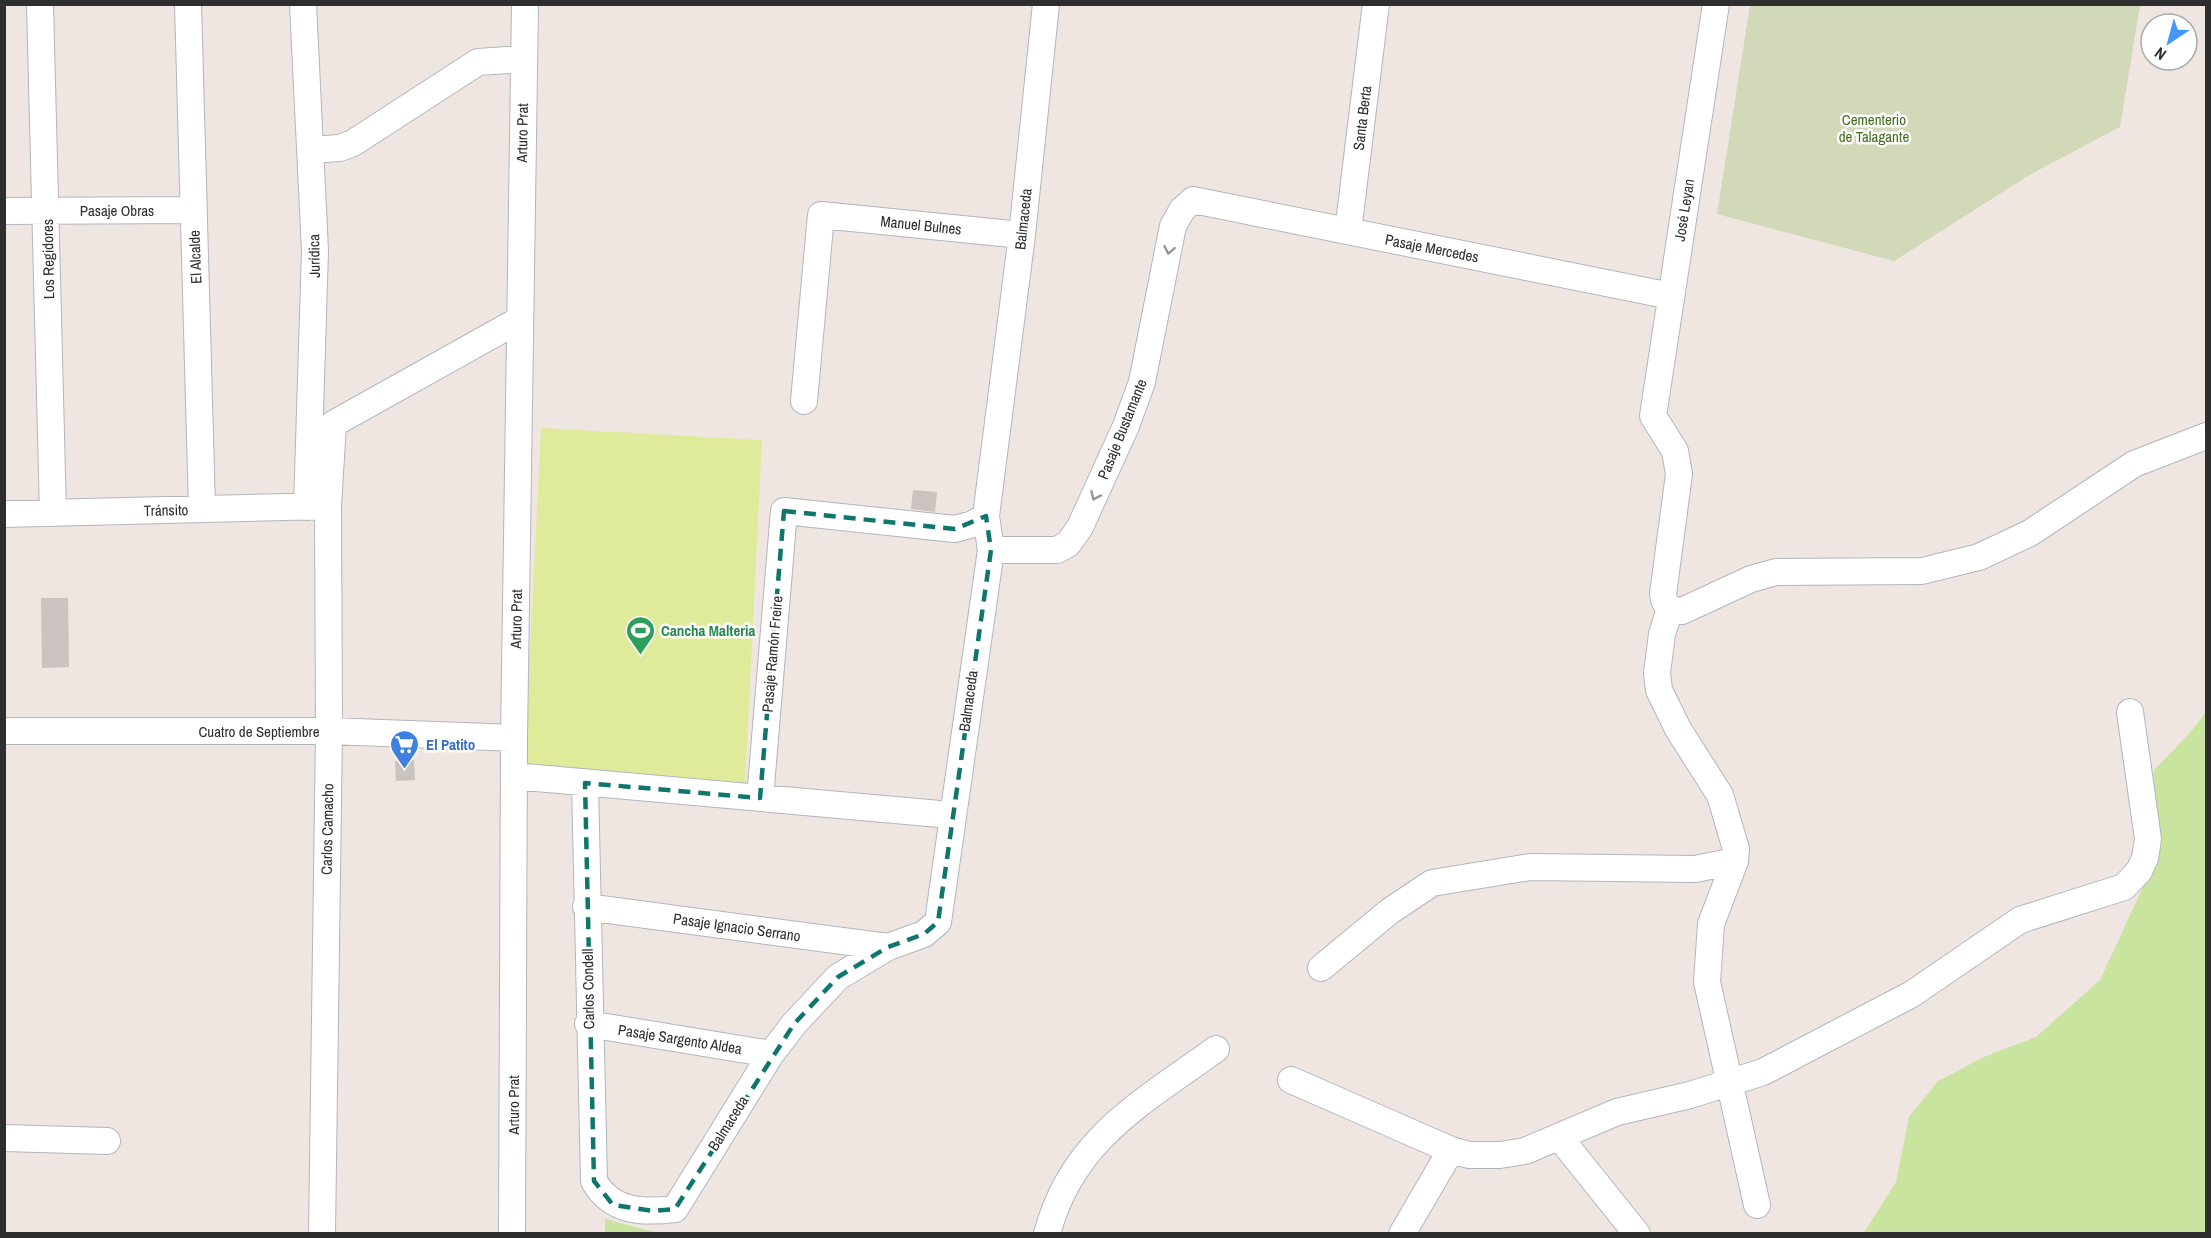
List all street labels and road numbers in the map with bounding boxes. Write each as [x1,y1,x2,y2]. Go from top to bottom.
street label: Santa Berta [1348,84,1376,152]
street label: Arturo Prat [511,103,533,164]
street label: José Leyan [1669,177,1699,243]
street label: Balmaceda [1009,187,1037,251]
street label: Pasaje Obras [80,200,154,221]
street label: Manuel Bulnes [879,210,963,240]
street label: Los Regidores [37,219,59,299]
street label: El Alcalde [184,229,206,284]
street label: Pasaje Mercedes [1383,229,1481,267]
street label: Jurídica [303,234,325,278]
street label: Pasaje Bustamante [1092,375,1152,482]
street label: Tránsito [143,499,189,521]
street label: Arturo Prat [505,589,527,650]
street label: Pasaje Ramón Freire [756,595,788,713]
street label: Balmaceda [953,669,983,733]
street label: Cuatro de Septiembre [198,721,320,742]
street label: Carlos Camacho [316,783,338,875]
street label: Pasaje Ignacio Serrano [672,908,802,946]
street label: Carlos Condell [577,948,599,1030]
street label: Pasaje Sargento Aldea [617,1019,744,1059]
street label: Arturo Prat [503,1075,524,1136]
street label: Balmaceda [703,1091,753,1155]

